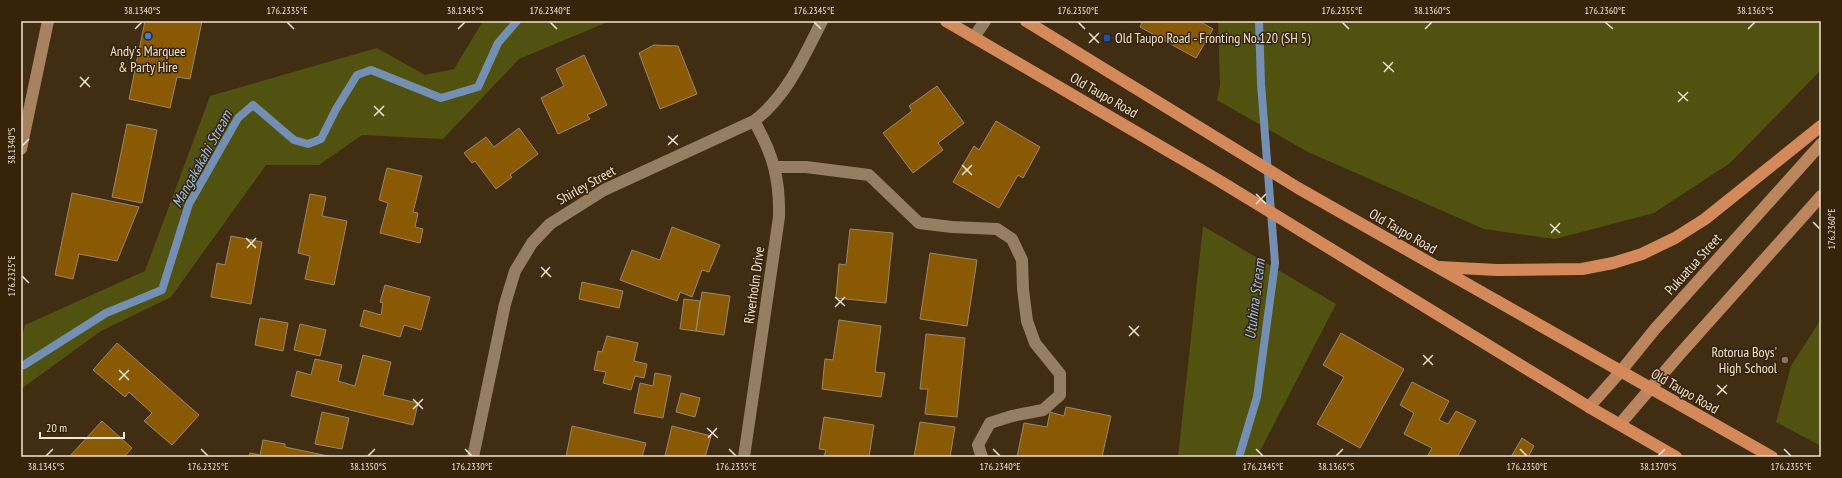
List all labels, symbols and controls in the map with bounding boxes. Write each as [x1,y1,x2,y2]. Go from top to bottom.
text: 38.1340°S [124,4,160,17]
text: 176.2335°E [267,4,308,17]
text: 38.1345°S [447,4,483,17]
text: 176.2340°E [530,4,571,17]
text: 176.2345°E [794,4,835,17]
text: 176.2350°E [1058,4,1099,17]
text: 176.2355°E [1322,4,1363,17]
text: 38.1360°S [1414,4,1450,17]
text: 176.2360°E [1585,4,1626,17]
text: 38.1365°S [1737,4,1773,17]
place label: Old Taupo Road - Fronting No.120 (SH 5) [1115,29,1311,47]
marker: Andy's Marquee & Party Hire [143,31,153,41]
marker: Old Taupo Road - Fronting No.120 (SH 5) [1102,33,1112,43]
place label: Andy's Marquee & Party Hire [110,42,186,76]
street label: Old Taupo Road [1067,68,1141,122]
water label: Mangakakahi Stream [167,106,237,211]
text: 38.1340°S [5,128,18,164]
street label: Shirley Street [553,161,619,209]
street label: Old Taupo Road [1366,204,1440,258]
text: 176.2360°E [1825,209,1838,250]
street label: Pukuatua Street [1661,229,1725,298]
street label: Riverholm Drive [740,245,768,325]
text: 176.2325°E [5,256,18,297]
water label: Utuhina Stream [1240,257,1269,340]
place label: Rotorua Boys' High School [1711,343,1778,377]
marker: Rotorua Boys' High School [1780,355,1790,365]
street label: Old Taupo Road [1648,364,1722,418]
scale bar [40,414,124,440]
text: 20 m [46,420,67,435]
text: 38.1345°S [28,460,64,473]
text: 176.2325°E [188,460,229,473]
text: 38.1350°S [350,460,386,473]
text: 176.2330°E [452,460,493,473]
text: 176.2335°E [716,460,757,473]
text: 176.2340°E [980,460,1021,473]
text: 176.2345°E [1243,460,1284,473]
text: 38.1365°S [1318,460,1354,473]
text: 176.2350°E [1507,460,1548,473]
text: 38.1370°S [1640,460,1676,473]
text: 176.2355°E [1771,460,1812,473]

